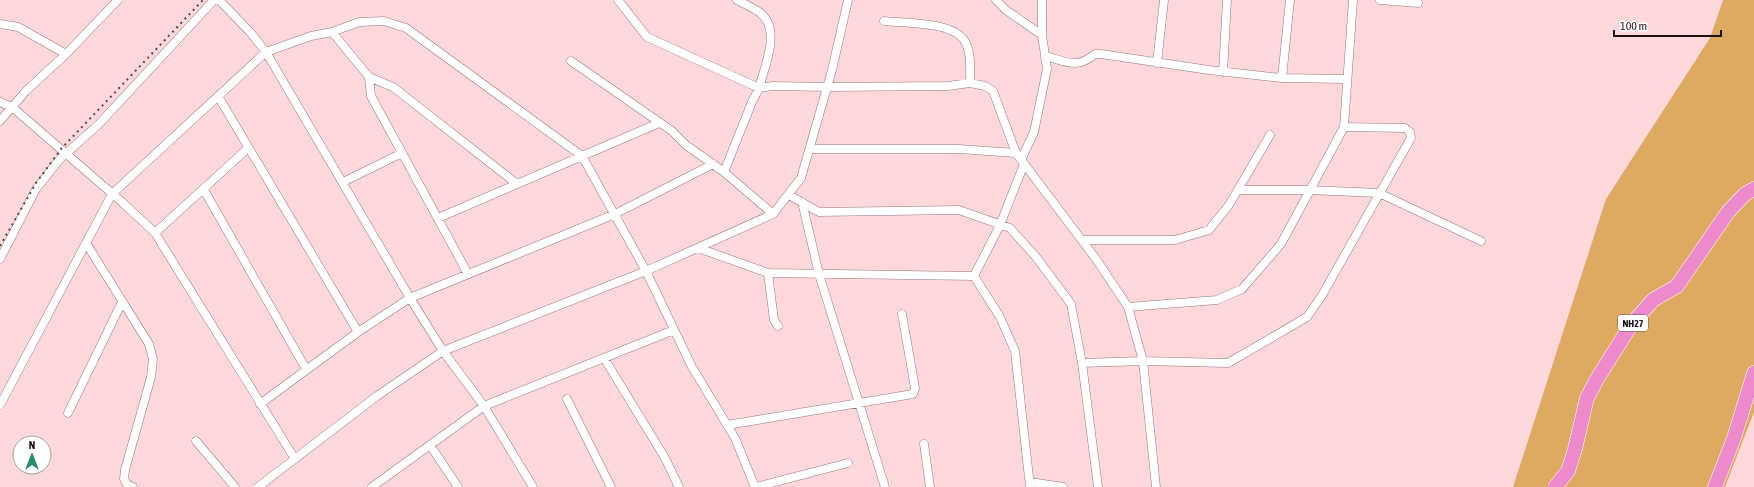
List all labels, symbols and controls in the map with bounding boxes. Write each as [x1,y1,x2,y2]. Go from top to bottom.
scale bar [1614,12,1721,38]
text: 100 m [1620,19,1647,33]
road number: NH27 [1618,315,1648,331]
north arrow [12,435,52,475]
text: N [29,439,35,451]

